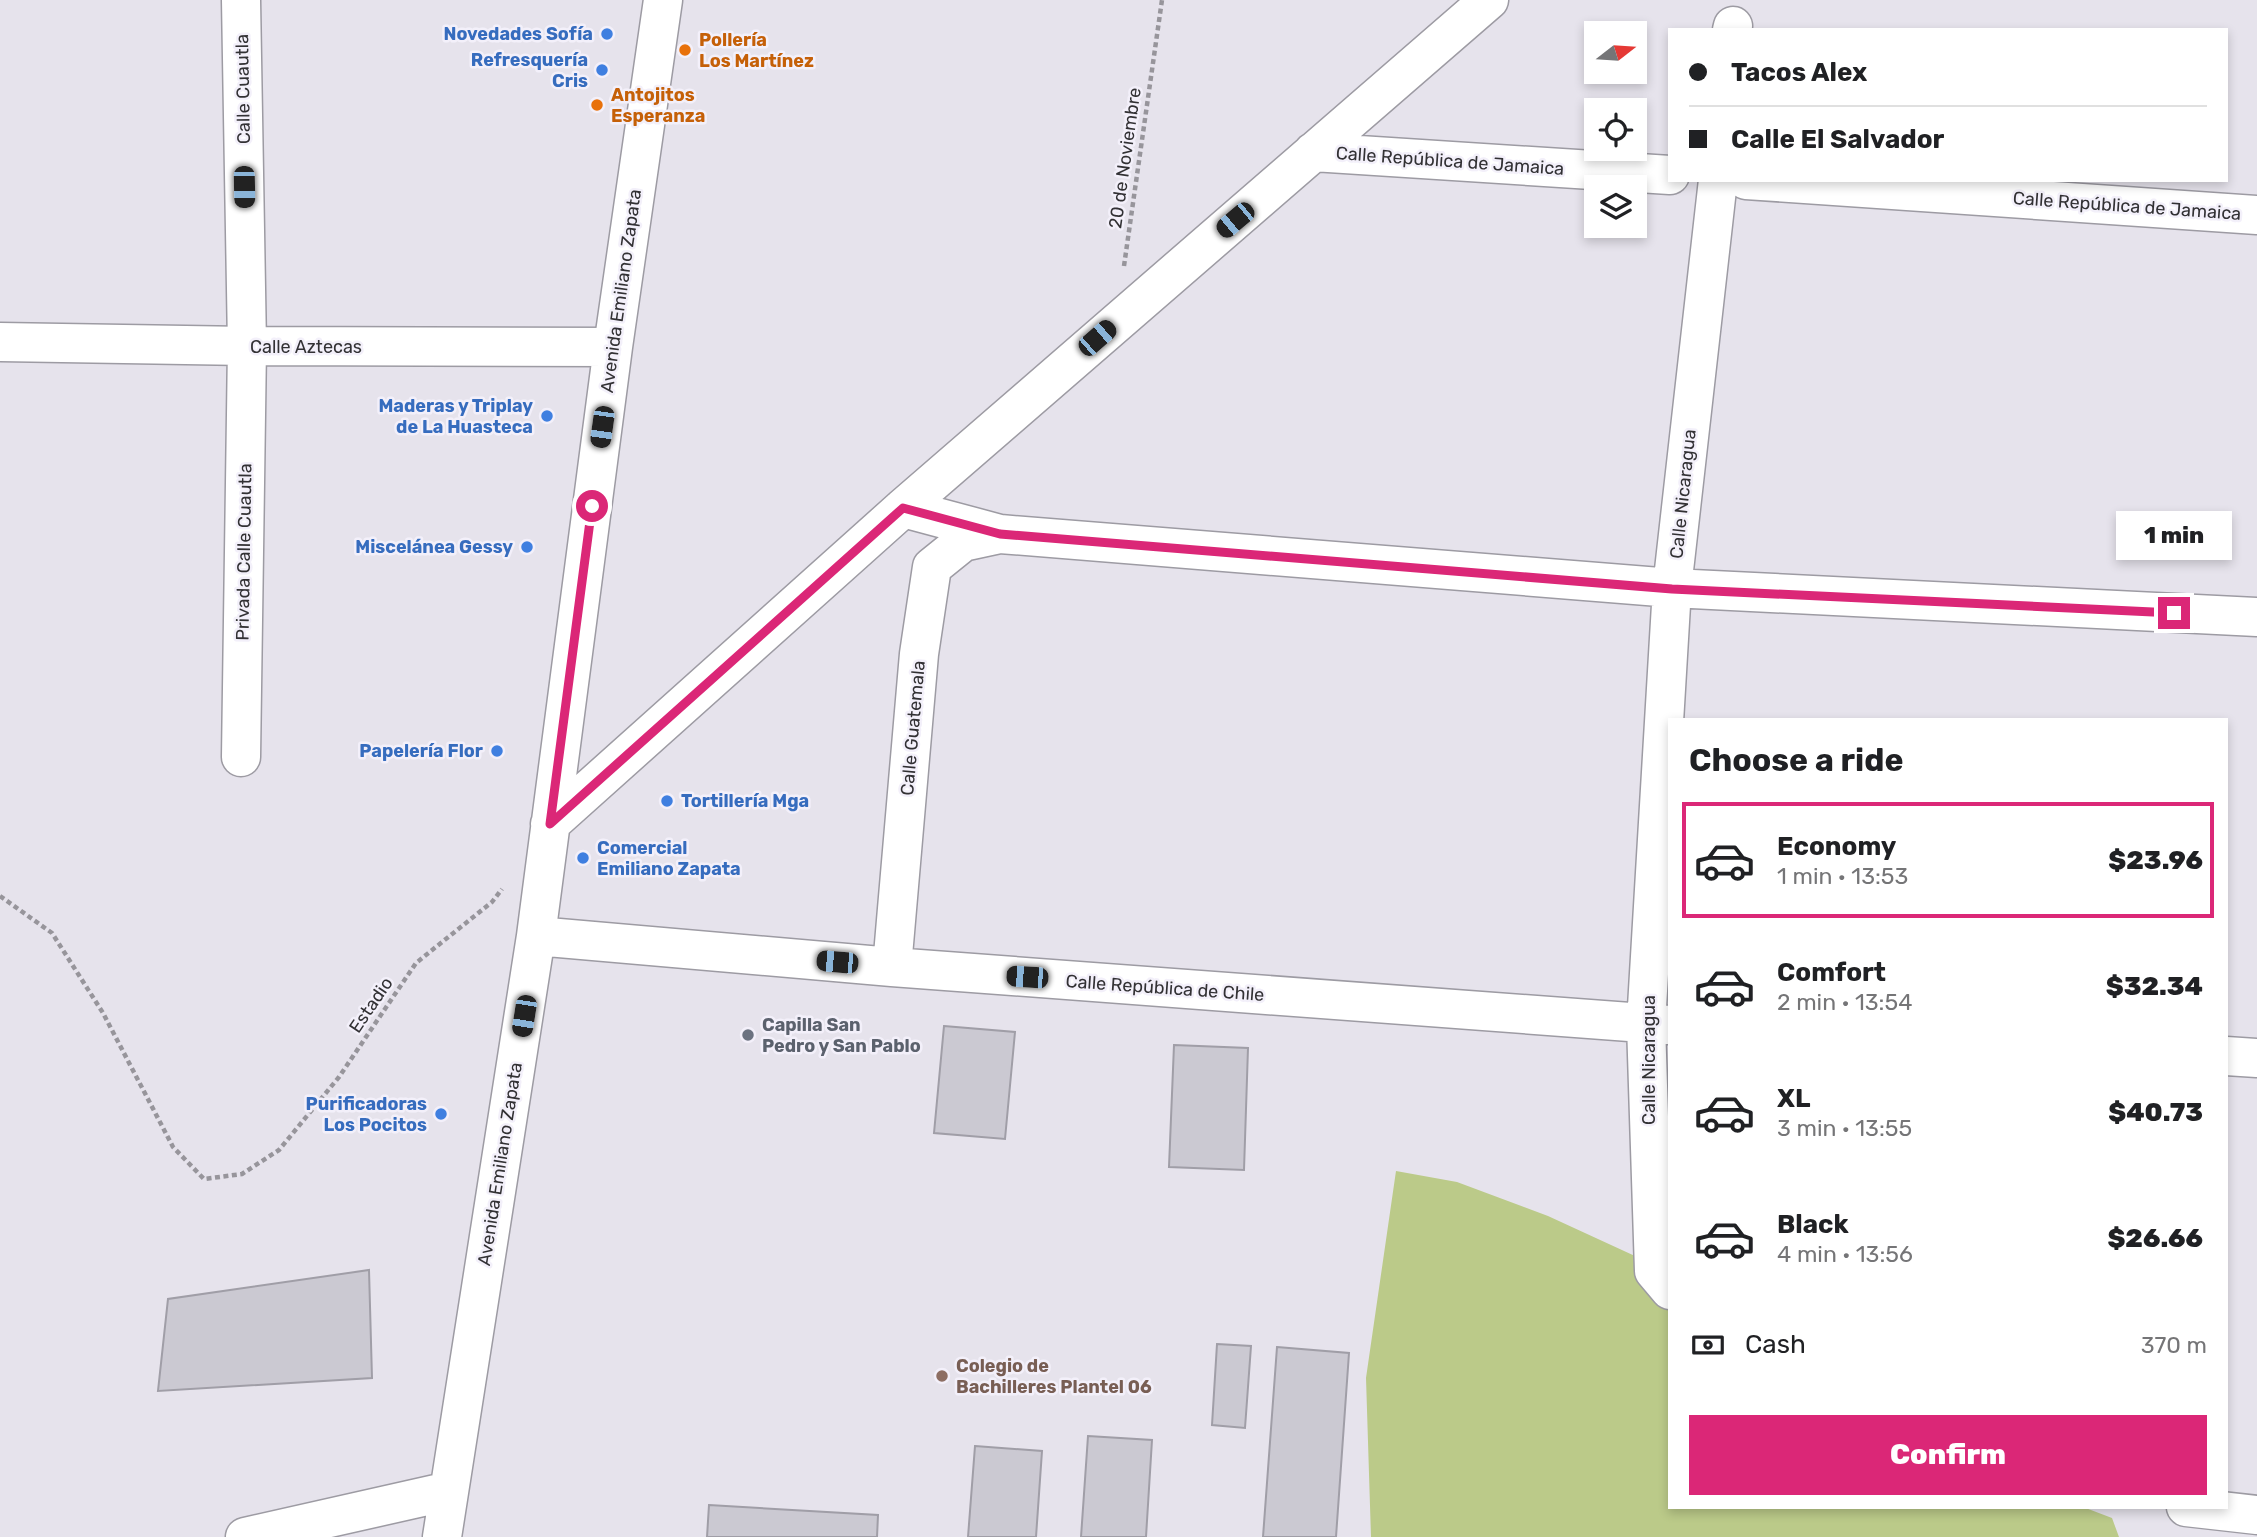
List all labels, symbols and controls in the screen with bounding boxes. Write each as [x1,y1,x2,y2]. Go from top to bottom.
north arrow [1584,21,1647,84]
map controls [1584,21,1647,238]
place label: Novedades Sofía [443,23,593,45]
marker: Novedades Sofía [599,26,615,42]
place label: Pollería Los Martínez [699,29,814,72]
street label: Calle Cuautla [231,34,255,144]
marker: Pollería Los Martínez [677,42,693,58]
place label: Refresquería Cris [471,49,588,92]
text: Tacos Alex [1731,57,1867,88]
marker: Refresquería Cris [594,62,610,78]
place label: Antojitos Esperanza [611,84,705,127]
street label: 20 de Noviembre [1104,86,1146,230]
marker: Antojitos Esperanza [589,97,605,113]
button: locate [1584,98,1647,161]
text: Calle El Salvador [1731,124,1944,155]
street label: Calle República de Jamaica [1335,142,1565,180]
car [234,166,255,208]
button: layers [1584,175,1647,238]
street label: Calle República de Jamaica [2012,187,2242,225]
street label: Avenida Emiliano Zapata [596,188,646,394]
car [1213,198,1258,242]
car [1075,316,1120,360]
street label: Calle Aztecas [250,336,362,358]
place label: Maderas y Triplay de La Huasteca [378,395,533,438]
car [589,405,616,449]
marker: Maderas y Triplay de La Huasteca [539,408,555,424]
street label: Calle Nicaragua [1665,428,1701,560]
street label: Privada Calle Cuautla [231,463,257,641]
route start [576,490,608,522]
callout: 1 min [2116,512,2232,560]
text: 1 min [2144,521,2204,549]
place label: Miscelánea Gessy [355,536,513,558]
marker: Miscelánea Gessy [519,539,535,555]
route end [2158,597,2190,629]
street label: Calle Guatemala [896,660,930,796]
place label: Papelería Flor [359,740,483,762]
text: Choose a ride [1689,741,1903,779]
marker: Papelería Flor [489,743,505,759]
place label: Tortillería Mga [681,790,809,812]
marker: Tortillería Mga [659,793,675,809]
icon: car [1693,829,1756,892]
text: Economy [1777,831,1896,862]
place label: Comercial Emiliano Zapata [597,837,741,880]
text: $23.96 [2108,845,2203,876]
marker: Comercial Emiliano Zapata [575,850,591,866]
text: 1 min · 13:53 [1777,862,1908,890]
car [816,950,859,974]
icon: car [1693,955,1756,1018]
text: Comfort [1777,957,1886,988]
car [1006,965,1049,989]
street label: Calle República de Chile [1065,970,1265,1006]
text: $32.34 [2106,971,2203,1002]
street label: Estadio [344,973,398,1037]
text: 2 min · 13:54 [1777,988,1912,1016]
car [511,994,538,1038]
street label: Calle Nicaragua [1638,995,1660,1125]
place label: Capilla San Pedro y San Pablo [762,1014,921,1057]
marker: Capilla San Pedro y San Pablo [740,1027,756,1043]
street label: Avenida Emiliano Zapata [473,1061,527,1267]
icon: car [1693,1081,1756,1144]
text: XL [1777,1083,1810,1114]
place label: Purificadoras Los Pocitos [306,1093,427,1136]
text: $40.73 [2108,1097,2203,1128]
marker: Purificadoras Los Pocitos [433,1106,449,1122]
text: 3 min · 13:55 [1777,1114,1912,1142]
icon: car [1693,1207,1756,1270]
text: Black [1777,1209,1849,1240]
text: $26.66 [2107,1223,2203,1254]
text: 4 min · 13:56 [1777,1240,1913,1268]
icon: cash [1689,1326,1727,1364]
text: Cash [1745,1329,1806,1360]
text: 370 m [2141,1331,2207,1359]
place label: Colegio de Bachilleres Plantel 06 [956,1355,1152,1398]
marker: Colegio de Bachilleres Plantel 06 [934,1368,950,1384]
button: Confirm [1689,1415,2207,1495]

